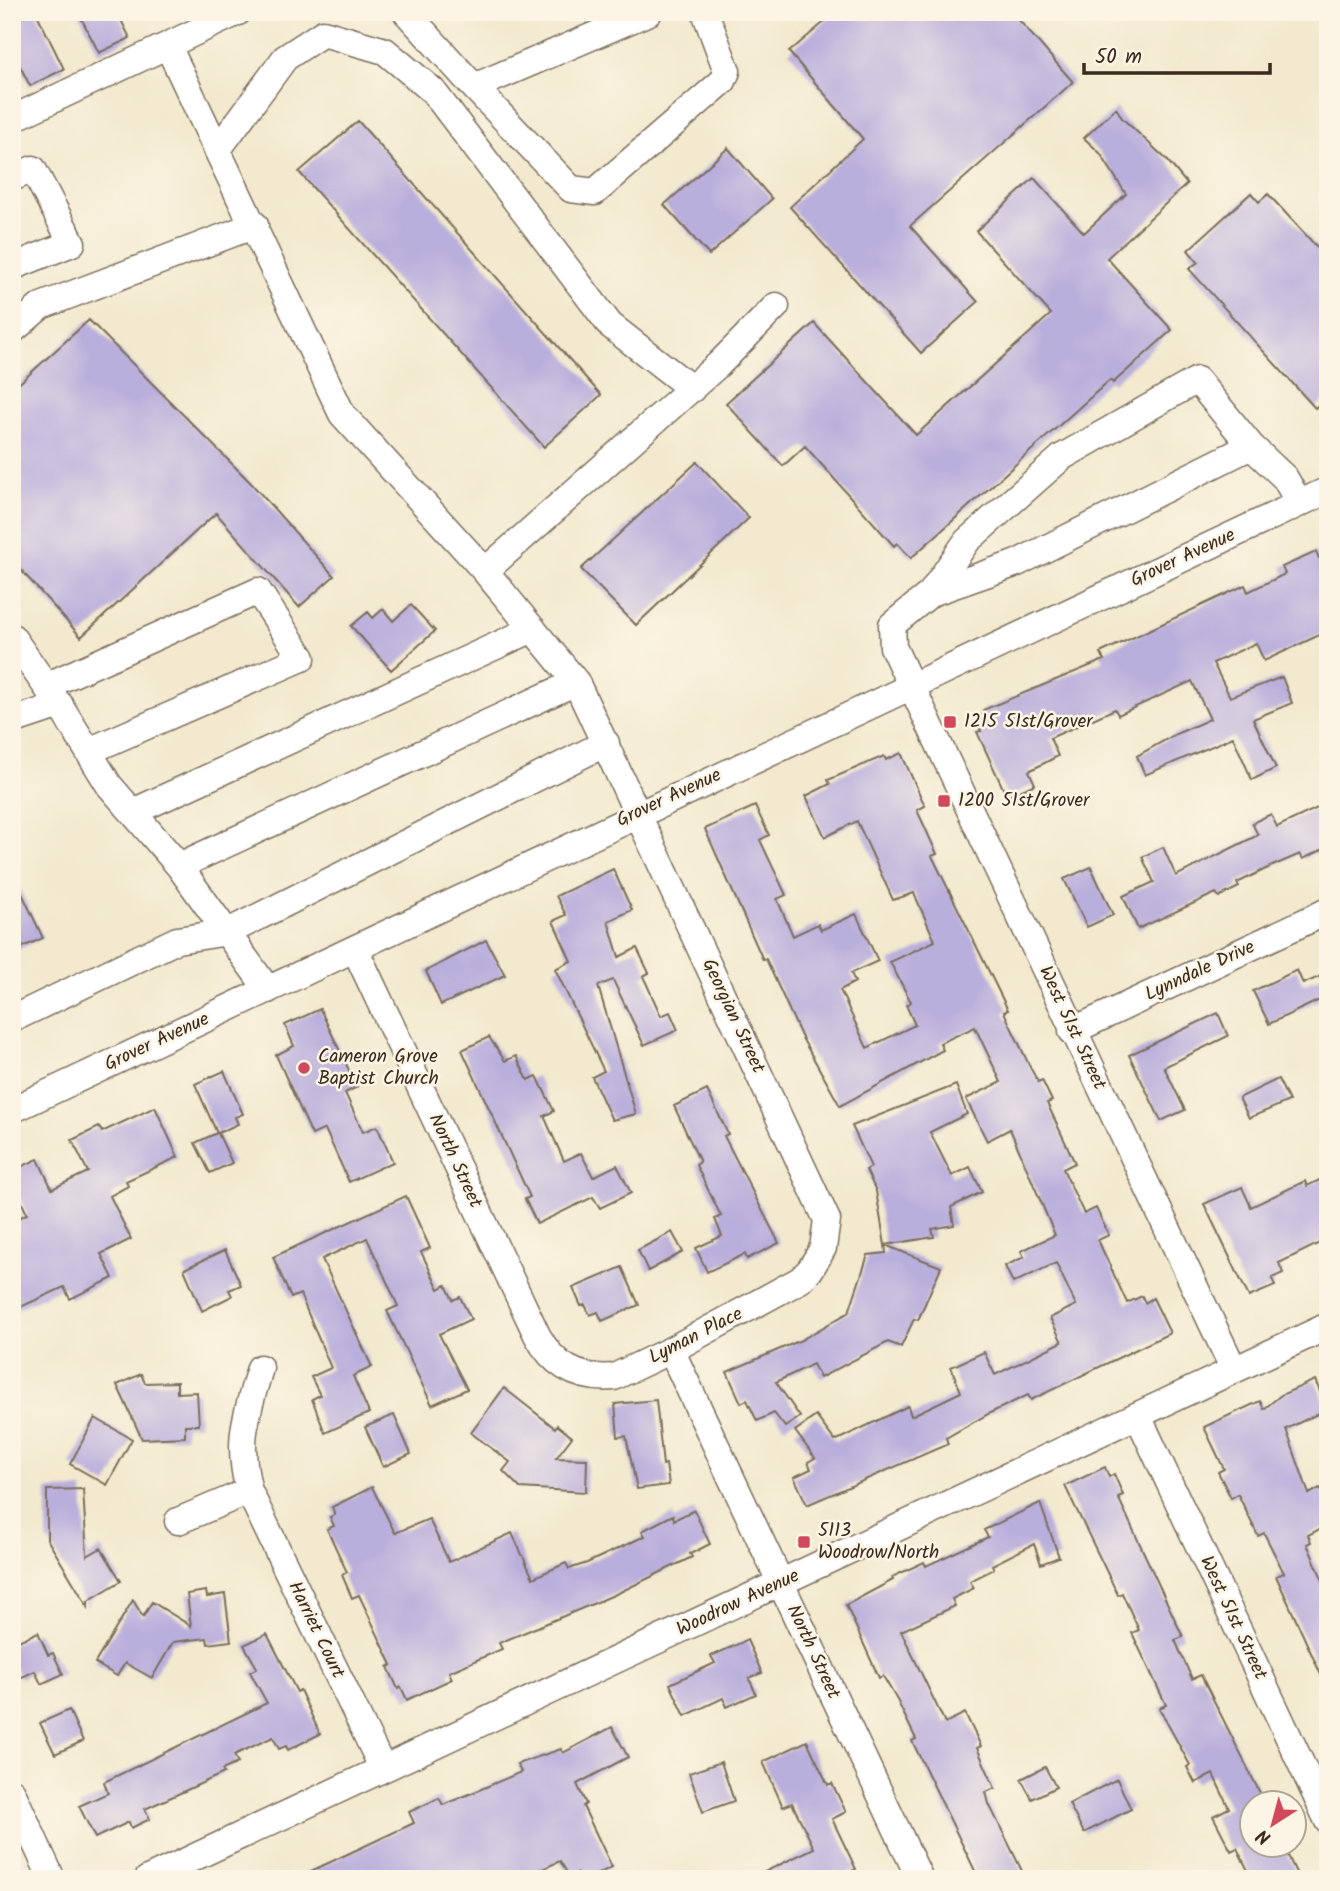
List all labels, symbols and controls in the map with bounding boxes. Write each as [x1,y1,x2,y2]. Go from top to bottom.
scale bar [1084,32,1270,76]
text: 50 m [1095,41,1142,74]
street label: Grover Avenue [1125,520,1241,595]
place label: 1215 51st/Grover [964,707,1094,737]
marker: 1215 51st/Grover [942,714,958,730]
street label: Grover Avenue [611,760,727,835]
place label: 1200 51st/Grover [958,786,1091,816]
marker: 1200 51st/Grover [936,793,952,809]
street label: Lynndale Drive [1140,932,1260,1010]
street label: Georgian Street [693,954,773,1079]
street label: West 51st Street [1030,961,1114,1096]
street label: Grover Avenue [99,1004,215,1079]
place label: Cameron Grove Baptist Church [318,1042,439,1094]
marker: Cameron Grove Baptist Church [296,1060,312,1076]
street label: North Street [420,1109,490,1214]
street label: Lyman Place [644,1299,749,1373]
place label: 5113 Woodrow/North [818,1516,939,1568]
marker: 5113 Woodrow/North [796,1534,812,1550]
street label: West 51st Street [1191,1551,1275,1686]
street label: Woodrow Avenue [671,1561,805,1645]
street label: Harriet Court [279,1576,353,1684]
street label: North Street [778,1600,848,1705]
north arrow [1238,1790,1308,1860]
text: N [1251,1820,1278,1852]

